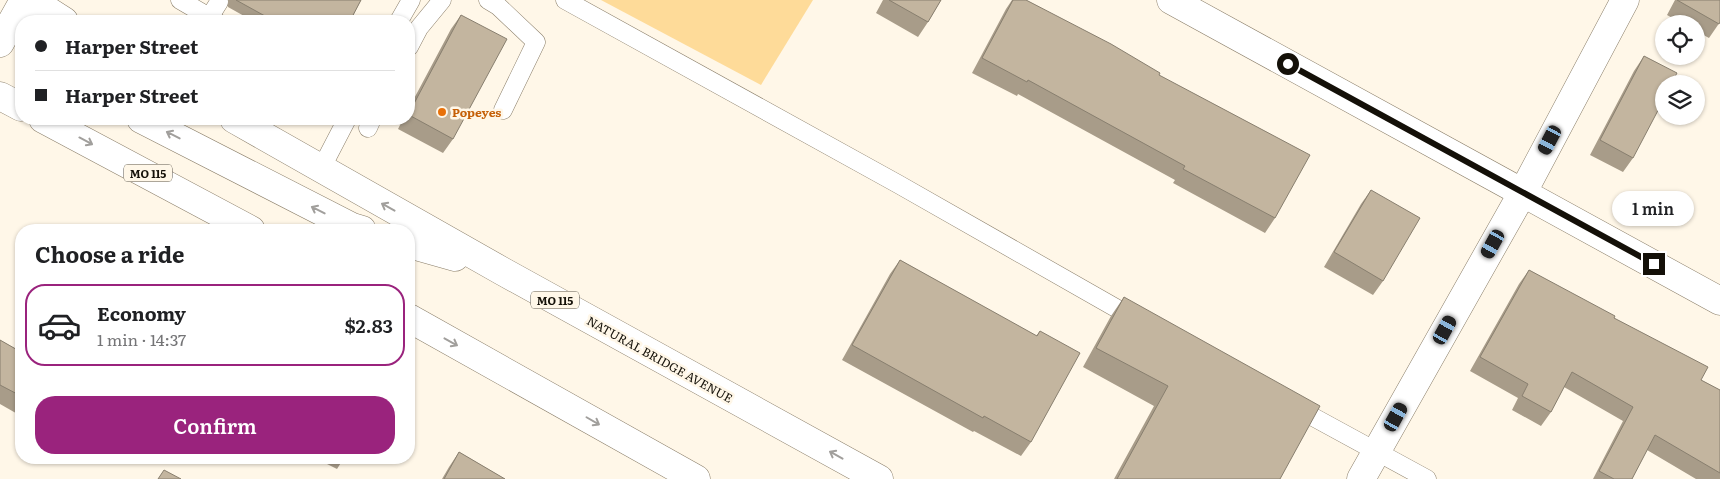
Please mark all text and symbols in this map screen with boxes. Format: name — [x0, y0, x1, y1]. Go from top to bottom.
map controls — [1655, 15, 1705, 125]
button: locate — [1655, 15, 1705, 65]
text: Harper Street — [65, 32, 198, 60]
route start — [1277, 53, 1299, 75]
button: layers — [1655, 75, 1705, 125]
text: Harper Street — [65, 81, 198, 109]
place label: Popeyes — [452, 103, 501, 121]
marker: Popeyes — [436, 106, 448, 118]
car — [1536, 123, 1563, 157]
one-way arrow — [166, 130, 181, 139]
one-way arrow — [78, 137, 93, 146]
road number: MO 115 — [124, 164, 172, 182]
callout: 1 min — [1613, 192, 1695, 226]
text: 1 min — [1632, 196, 1674, 220]
one-way arrow — [381, 202, 396, 211]
one-way arrow — [311, 205, 326, 214]
car — [1479, 227, 1506, 261]
text: Choose a ride — [35, 237, 184, 270]
route end — [1643, 253, 1665, 275]
road number: MO 115 — [531, 292, 579, 308]
text: Economy — [97, 299, 186, 327]
icon: car — [37, 303, 82, 348]
text: $2.83 — [344, 311, 393, 339]
street label: NATURAL BRIDGE AVENUE — [584, 311, 737, 407]
car — [1431, 313, 1458, 347]
text: 1 min · 14:37 — [97, 327, 186, 351]
one-way arrow — [444, 337, 458, 347]
button: Confirm — [35, 396, 395, 454]
car — [1382, 400, 1409, 434]
one-way arrow — [586, 416, 600, 426]
one-way arrow — [830, 450, 844, 460]

